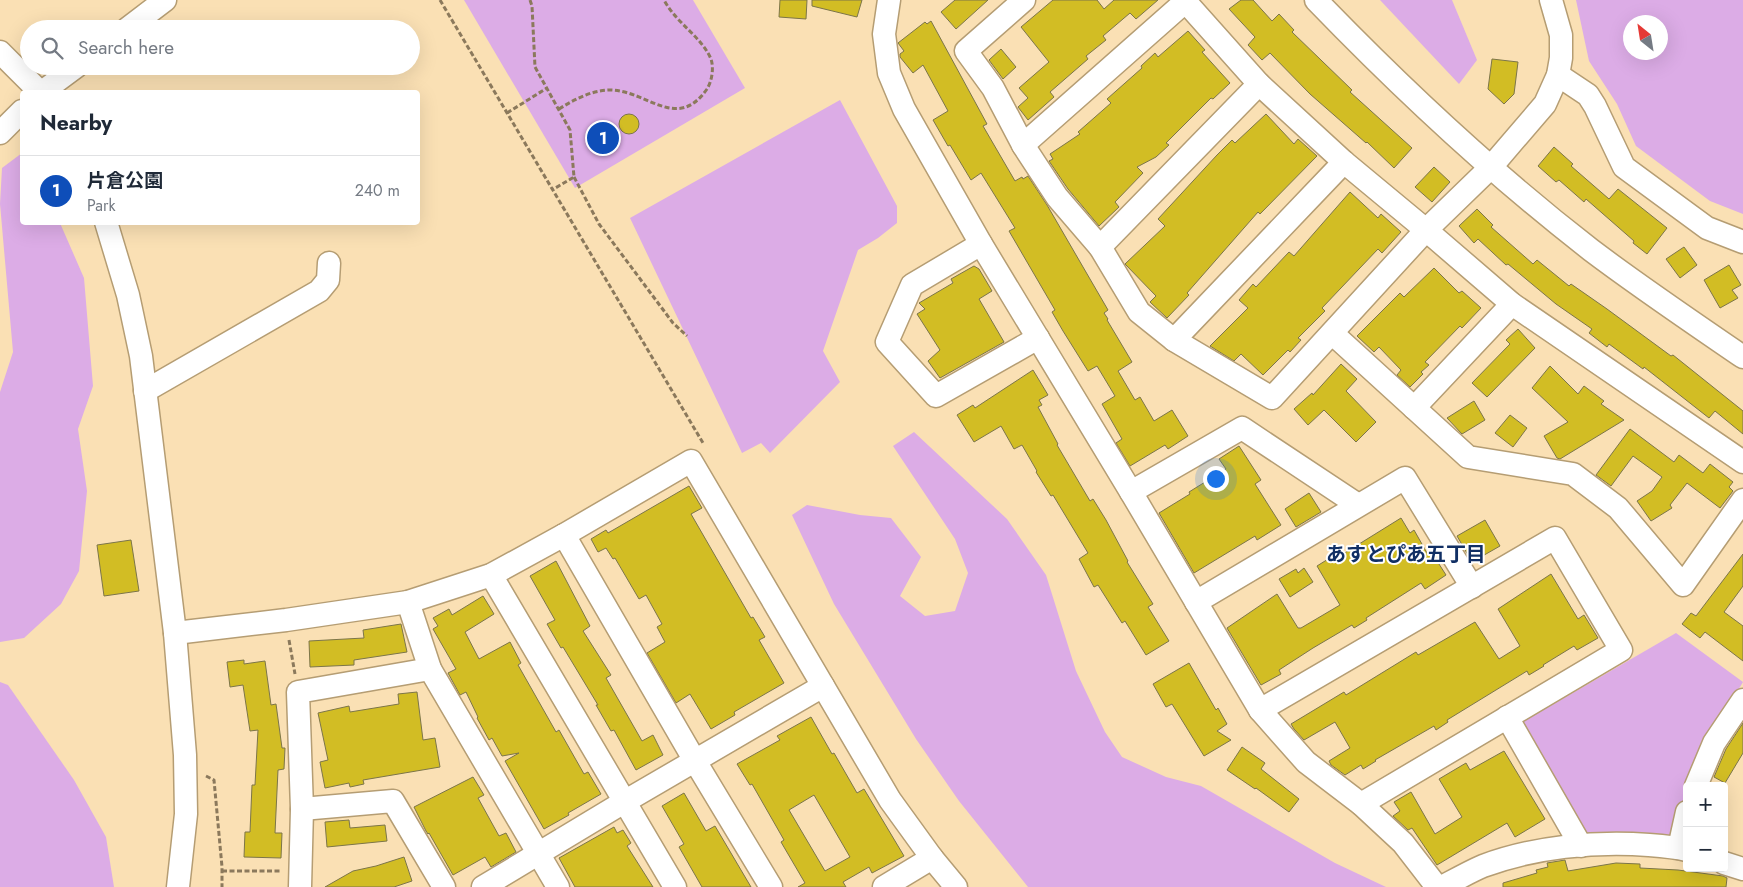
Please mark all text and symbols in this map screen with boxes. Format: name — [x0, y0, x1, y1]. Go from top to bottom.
north arrow — [1623, 15, 1668, 60]
search box — [20, 20, 420, 75]
icon: search — [38, 34, 66, 62]
text: Search here — [78, 34, 174, 61]
text: Nearby — [40, 108, 112, 138]
pin: 1 — [587, 119, 619, 157]
text: 片倉公園 — [87, 167, 163, 194]
text: 1 — [52, 179, 60, 202]
text: 240 m — [355, 179, 400, 202]
text: Park — [87, 194, 116, 217]
your location — [1203, 466, 1229, 492]
district label: あすとぴあ五丁目 — [1326, 540, 1486, 569]
map controls — [1683, 782, 1728, 872]
button: + — [1683, 782, 1728, 827]
button: − — [1683, 827, 1728, 872]

